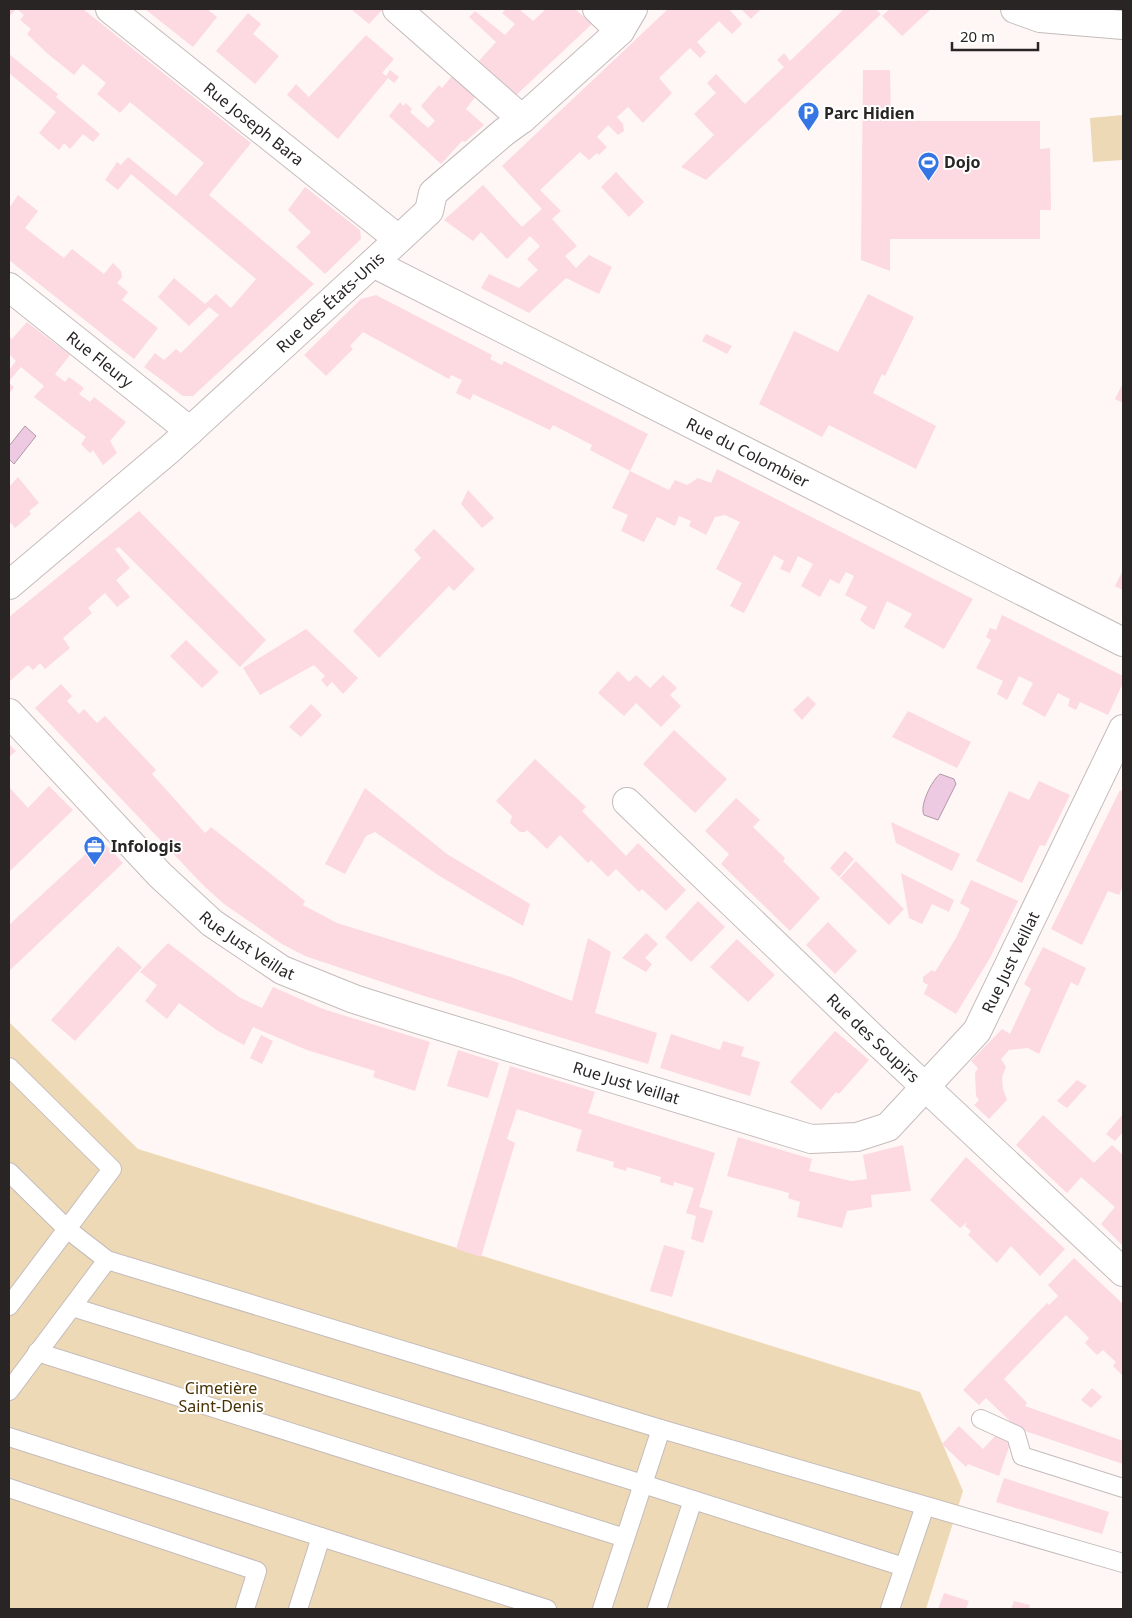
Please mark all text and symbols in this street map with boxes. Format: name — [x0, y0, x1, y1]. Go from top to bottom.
scale bar — [952, 20, 1038, 52]
text: 20 m — [960, 26, 995, 46]
street label: Rue Joseph Bara — [199, 77, 309, 171]
parking icon: Parc Hidien — [796, 101, 820, 132]
place label: Parc Hidien — [824, 102, 915, 124]
sports icon: Dojo — [916, 150, 940, 181]
place label: Dojo — [944, 151, 980, 173]
street label: Rue des États-Unis — [271, 247, 389, 357]
street label: Rue Fleury — [62, 326, 138, 393]
street label: Rue du Colombier — [683, 412, 813, 493]
office icon: Infologis — [83, 834, 107, 865]
place label: Infologis — [111, 835, 182, 857]
street label: Rue Just Veillat — [195, 906, 298, 985]
street label: Rue Just Veillat — [976, 908, 1044, 1017]
street label: Rue des Soupirs — [822, 988, 924, 1087]
street label: Rue Just Veillat — [570, 1056, 682, 1109]
park label: Cimetière Saint-Denis — [178, 1377, 264, 1417]

